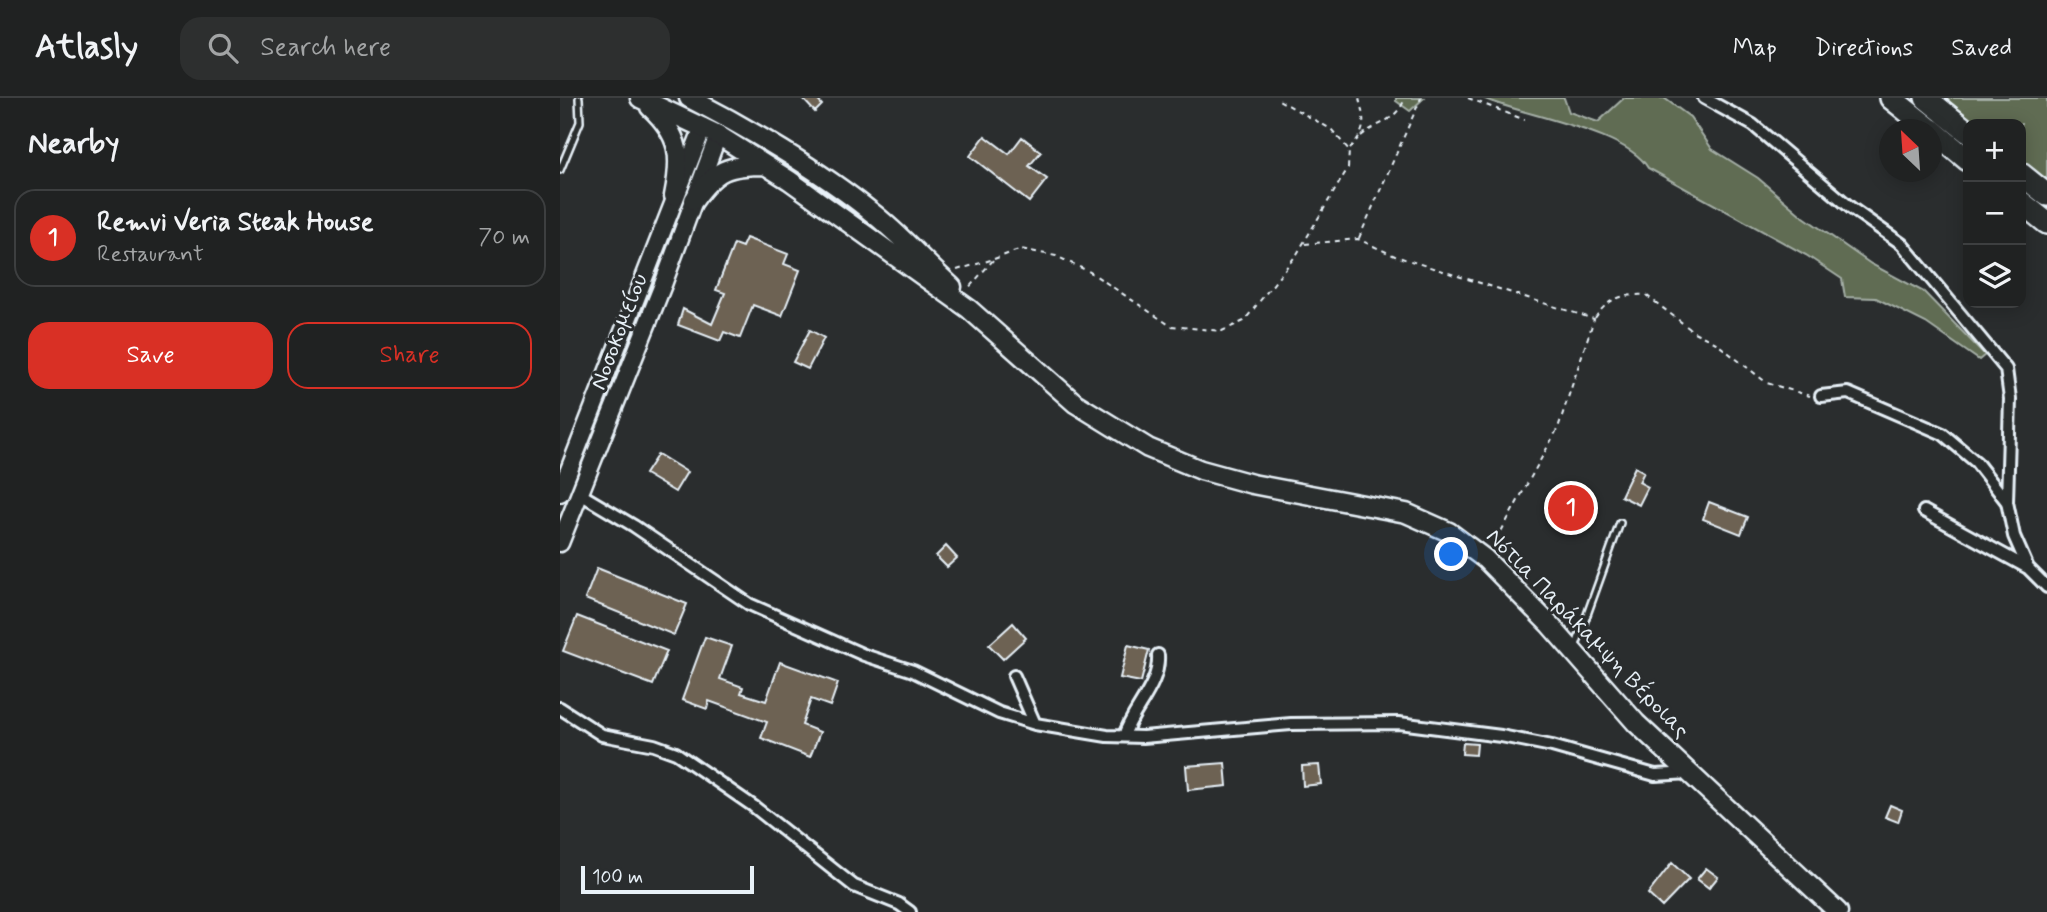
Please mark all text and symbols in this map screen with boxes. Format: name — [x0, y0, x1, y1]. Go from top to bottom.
search box — [180, 17, 670, 80]
text: Atlasly — [35, 26, 138, 70]
icon: search — [204, 29, 242, 67]
text: Search here — [260, 31, 391, 65]
text: Map — [1733, 33, 1777, 64]
text: Directions — [1815, 33, 1913, 64]
text: Saved — [1951, 33, 2012, 64]
north arrow — [1879, 119, 1942, 182]
map controls — [1963, 119, 2026, 308]
button: + — [1963, 119, 2026, 182]
text: Nearby — [28, 124, 119, 163]
button: − — [1963, 182, 2026, 245]
text: Remvi Veria Steak House — [97, 206, 374, 240]
text: 1 — [48, 223, 58, 253]
text: 70 m — [478, 223, 530, 253]
text: Restaurant — [97, 240, 204, 270]
button: layers — [1963, 245, 2026, 308]
street label: Νοσοκομείου — [584, 270, 656, 394]
button: Save — [28, 322, 273, 389]
button: Share — [287, 322, 532, 389]
pin: 1 — [1548, 482, 1594, 534]
street label: Νότια Παράκαμψη Βέροιας — [1479, 521, 1697, 745]
your location — [1434, 537, 1468, 571]
scale bar — [581, 863, 754, 895]
text: 100 m — [592, 865, 643, 890]

